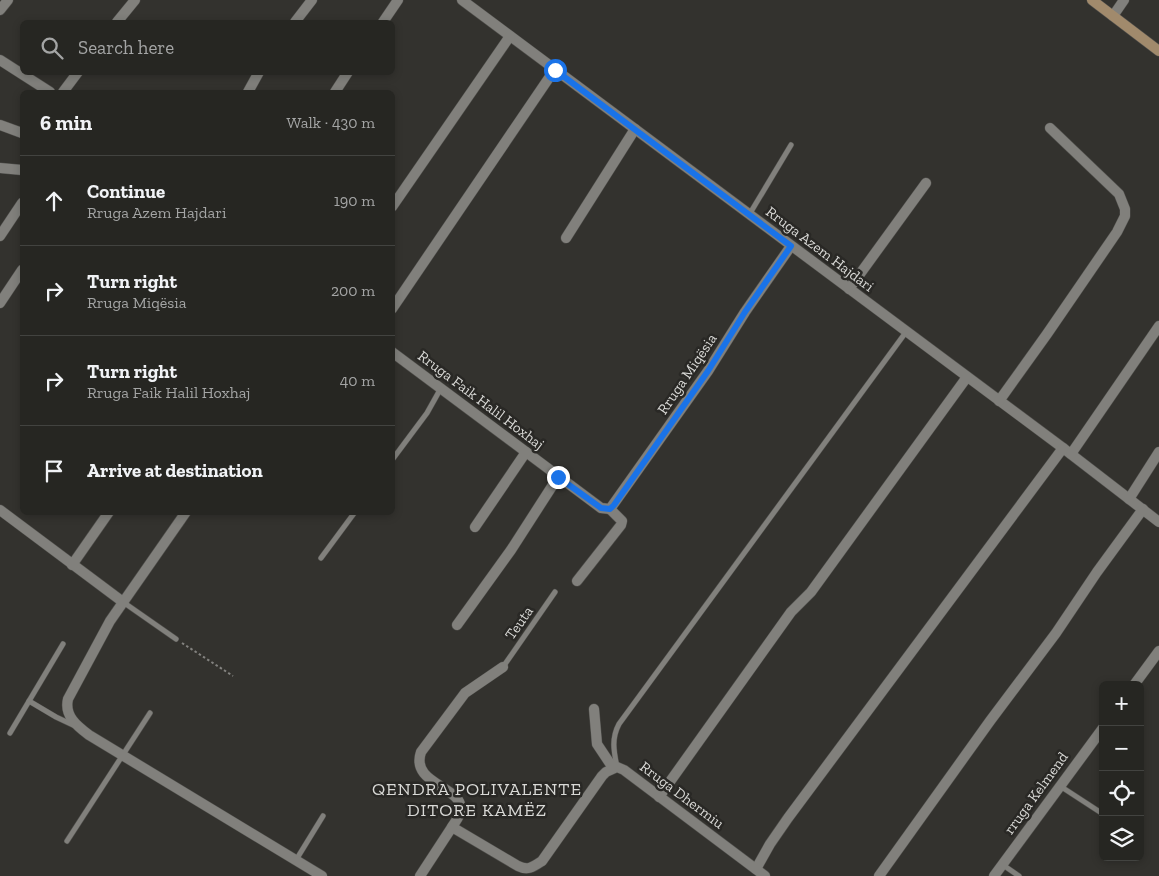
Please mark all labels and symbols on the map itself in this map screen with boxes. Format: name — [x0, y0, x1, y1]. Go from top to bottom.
route start — [544, 59, 567, 82]
street label: Rruga Azem Hajdari — [762, 202, 878, 296]
street label: Rruga Miqësia — [653, 330, 721, 418]
street label: Rruga Faik Halil Hoxhaj — [414, 347, 548, 453]
route end — [547, 466, 570, 489]
street label: Teuta — [501, 603, 537, 643]
street label: rruga Kelmend — [1000, 748, 1072, 838]
street label: Rruga Dhermiu — [636, 758, 728, 833]
district label: QENDRA POLIVALENTE DITORE KAMËZ — [372, 778, 582, 821]

